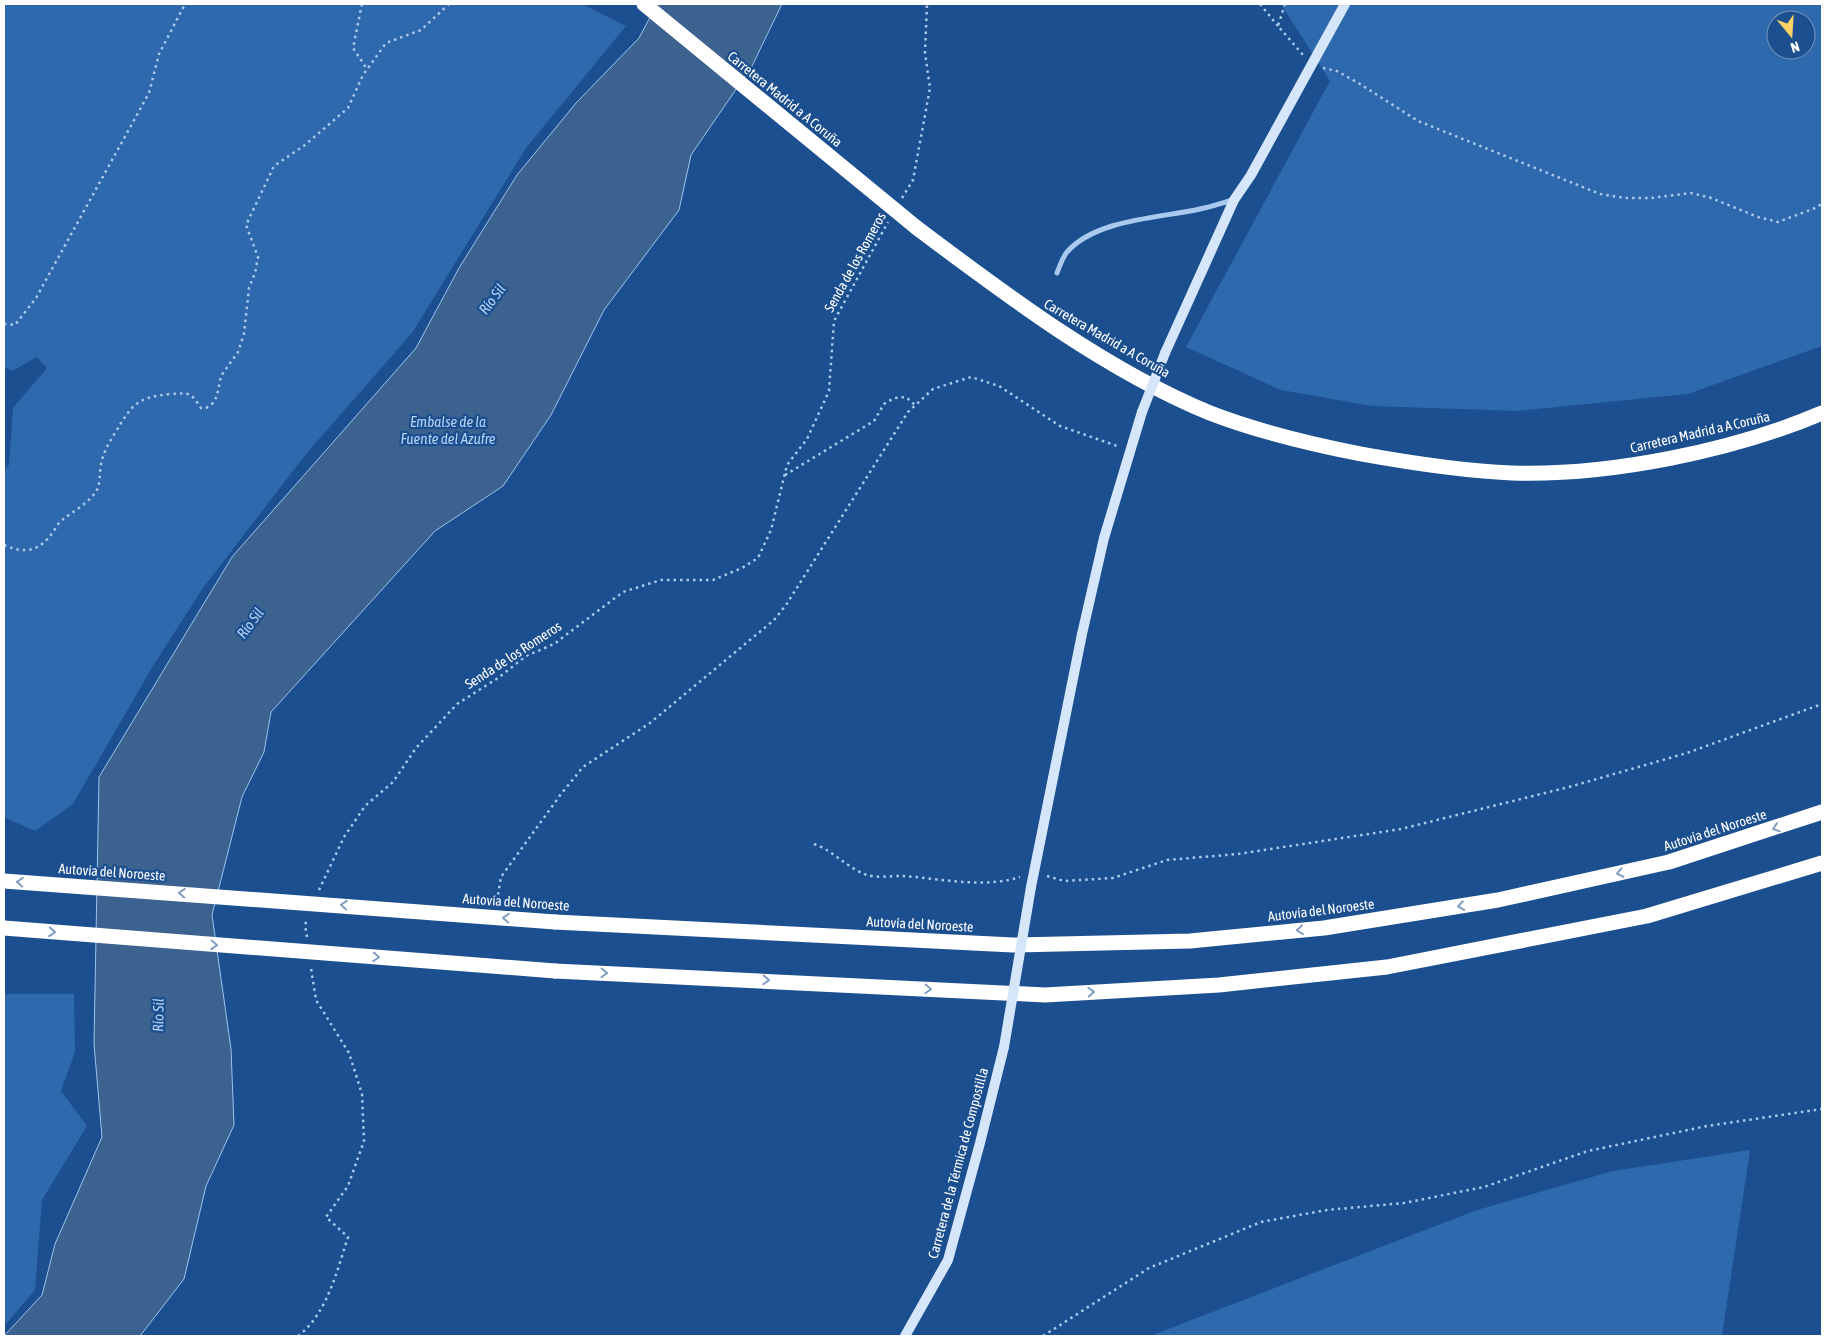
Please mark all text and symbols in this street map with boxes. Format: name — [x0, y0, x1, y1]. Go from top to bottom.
north arrow — [1766, 10, 1816, 60]
text: N — [1789, 38, 1801, 56]
street label: Carretera Madrid a A Coruña — [725, 48, 845, 150]
street label: Senda de los Romeros — [821, 209, 889, 315]
water label: Río Sil — [475, 280, 509, 318]
street label: Carretera Madrid a A Coruña — [1041, 295, 1173, 381]
street label: Carretera Madrid a A Coruña — [1629, 408, 1771, 456]
water label: Embalse de la Fuente del Azufre — [400, 413, 496, 447]
water label: Río Sil — [233, 604, 267, 642]
street label: Senda de los Romeros — [462, 618, 564, 692]
street label: Autovía del Noroeste — [1662, 806, 1768, 854]
one-way arrow — [1772, 822, 1781, 832]
street label: Autovía del Noroeste — [58, 860, 166, 884]
one-way arrow — [1616, 867, 1625, 878]
one-way arrow — [16, 877, 24, 888]
one-way arrow — [178, 888, 186, 899]
street label: Autovía del Noroeste — [462, 890, 570, 914]
street label: Autovía del Noroeste — [1267, 896, 1375, 924]
one-way arrow — [340, 900, 348, 911]
one-way arrow — [1457, 900, 1465, 910]
one-way arrow — [502, 912, 510, 923]
street label: Autovía del Noroeste — [866, 913, 974, 935]
one-way arrow — [1296, 925, 1304, 936]
one-way arrow — [49, 926, 57, 937]
one-way arrow — [211, 939, 219, 950]
one-way arrow — [373, 952, 381, 963]
one-way arrow — [600, 968, 608, 978]
one-way arrow — [762, 975, 770, 986]
one-way arrow — [925, 983, 933, 994]
one-way arrow — [1087, 987, 1095, 998]
water label: Río Sil — [149, 998, 167, 1032]
street label: Carretera de la Térmica de Compostilla — [925, 1066, 991, 1260]

